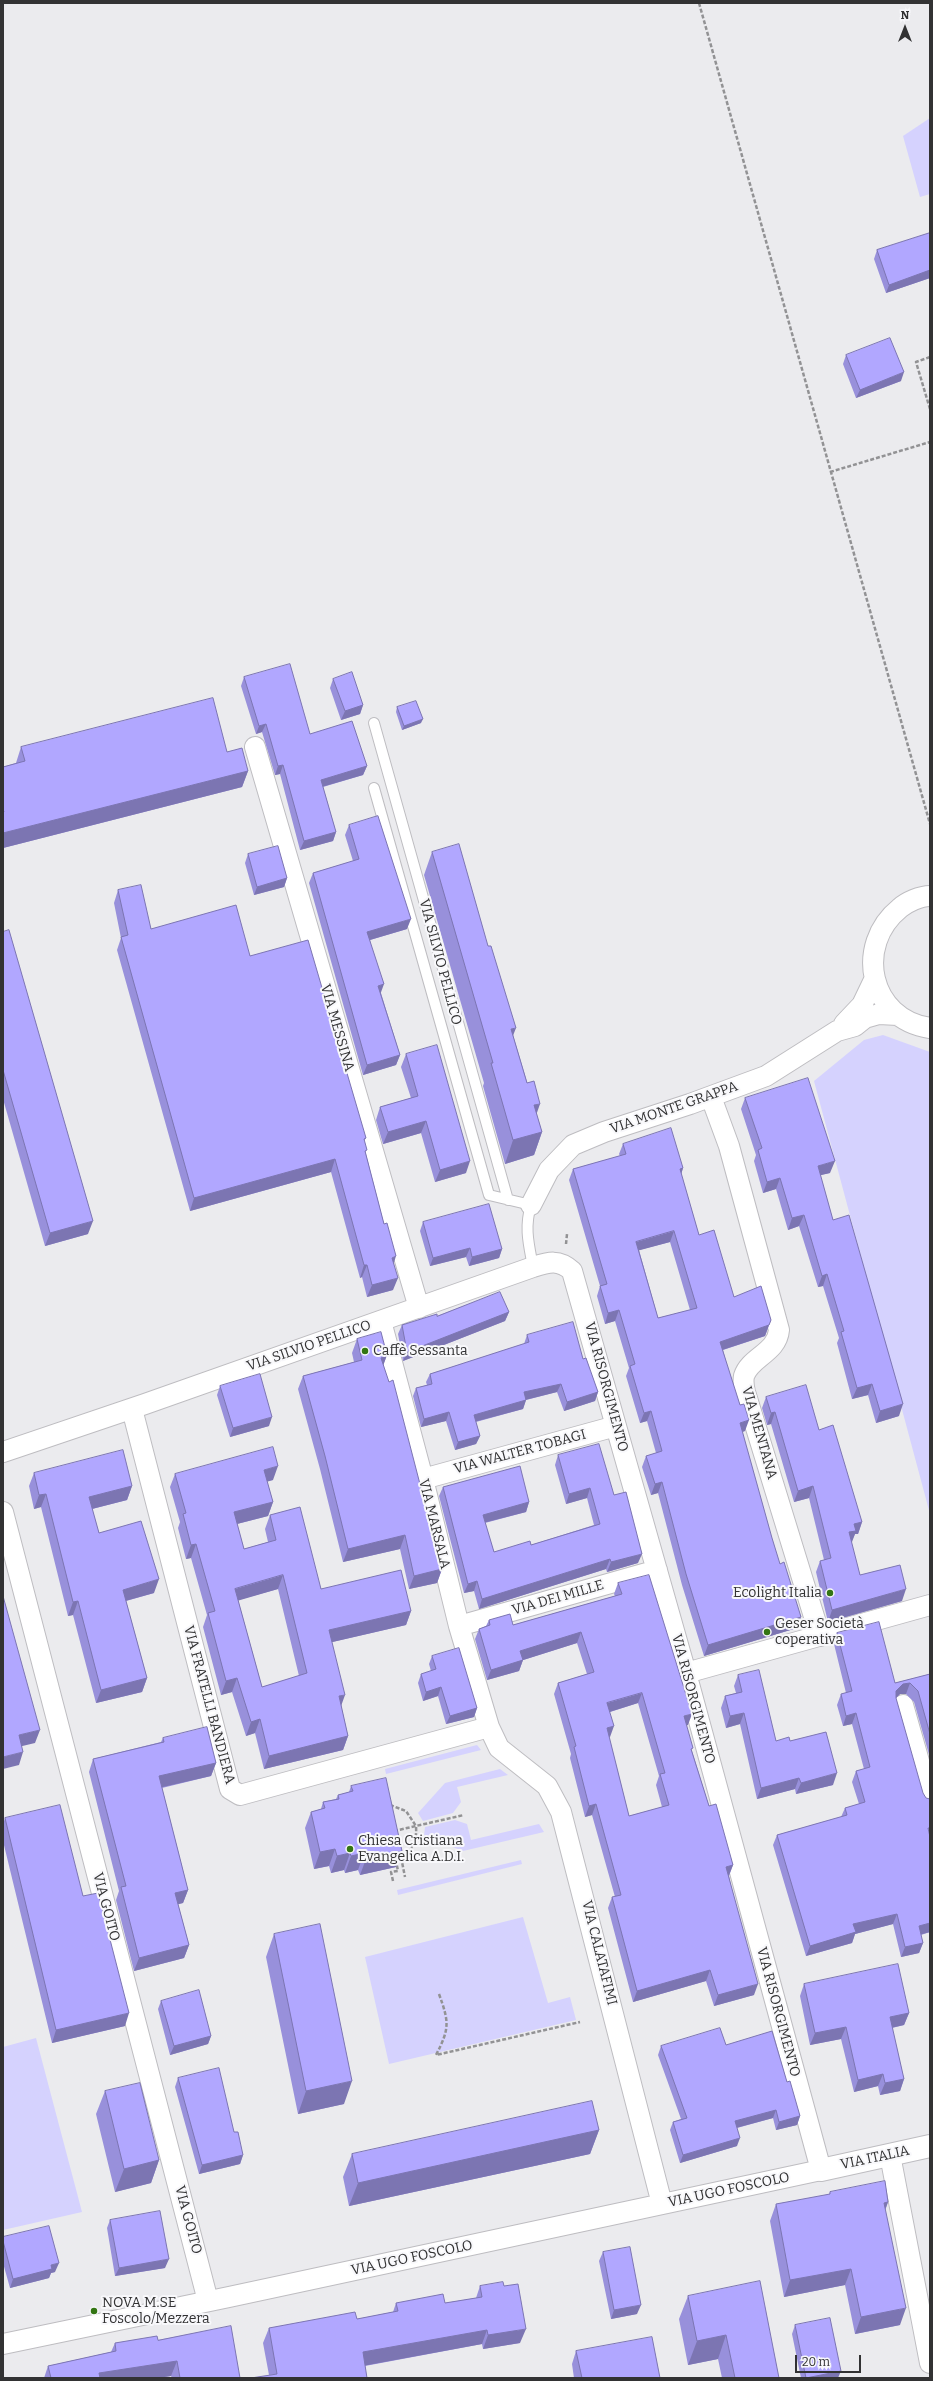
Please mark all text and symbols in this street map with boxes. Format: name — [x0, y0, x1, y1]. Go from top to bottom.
north arrow — [885, 8, 925, 48]
text: N — [901, 9, 909, 22]
street label: VIA SILVIO PELLICO — [415, 897, 465, 1027]
street label: VIA MESSINA — [317, 982, 357, 1074]
street label: VIA MONTE GRAPPA — [608, 1078, 740, 1138]
street label: VIA SILVIO PELLICO — [245, 1317, 373, 1375]
street label: VIA RISORGIMENTO — [581, 1320, 631, 1454]
place label: Caffè Sessanta — [373, 1343, 468, 1359]
marker: Caffè Sessanta — [360, 1346, 370, 1356]
street label: VIA MENTANA — [738, 1385, 780, 1481]
street label: VIA WALTER TOBAGI — [452, 1426, 588, 1478]
street label: VIA MARSALA — [415, 1477, 453, 1571]
street label: VIA DEI MILLE — [510, 1577, 606, 1619]
place label: Ecolight Italia — [733, 1585, 822, 1601]
marker: Ecolight Italia — [825, 1588, 835, 1598]
place label: Geser Società coperativa — [775, 1616, 864, 1648]
street label: VIA FRATELLI BANDIERA — [180, 1624, 238, 1786]
marker: Geser Società coperativa — [762, 1627, 772, 1637]
street label: VIA RISORGIMENTO — [668, 1632, 718, 1766]
place label: Chiesa Cristiana Evangelica A.D.I. — [358, 1833, 464, 1866]
marker: Chiesa Cristiana Evangelica A.D.I. — [345, 1844, 355, 1854]
street label: VIA GOITO — [89, 1871, 123, 1943]
street label: VIA CALATAFIMI — [578, 1899, 620, 2007]
street label: VIA RISORGIMENTO — [753, 1945, 803, 2079]
street label: VIA ITALIA — [839, 2143, 911, 2173]
street label: VIA UGO FOSCOLO — [667, 2169, 791, 2211]
street label: VIA GOITO — [171, 2184, 205, 2256]
street label: VIA UGO FOSCOLO — [350, 2237, 474, 2279]
place label: NOVA M.SE Foscolo/Mezzera — [102, 2295, 210, 2328]
marker: NOVA M.SE Foscolo/Mezzera — [89, 2306, 99, 2316]
scale bar — [797, 2347, 863, 2373]
text: 20 m — [802, 2355, 830, 2369]

